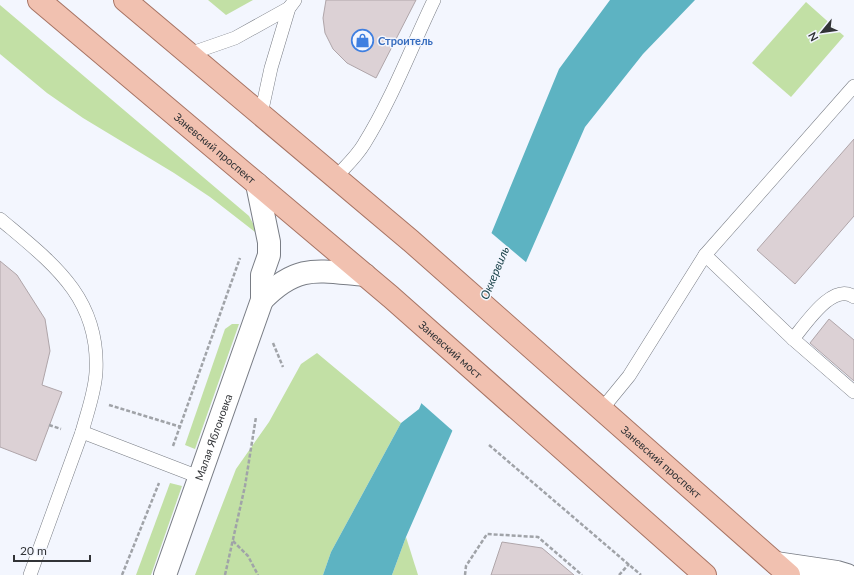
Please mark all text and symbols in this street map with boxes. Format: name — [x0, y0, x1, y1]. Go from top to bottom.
north arrow — [802, 12, 842, 52]
shop icon: Строитель — [349, 28, 375, 54]
text: N — [805, 30, 821, 44]
place label: Строитель — [378, 34, 434, 47]
street label: Заневский проспект — [172, 110, 259, 186]
water label: Оккервиль — [477, 244, 512, 302]
street label: Заневский мост — [416, 318, 486, 381]
street label: Малая Яблоновка — [192, 392, 234, 482]
street label: Заневский проспект — [619, 423, 705, 501]
scale bar — [14, 537, 90, 563]
text: 20 m — [20, 543, 47, 558]

